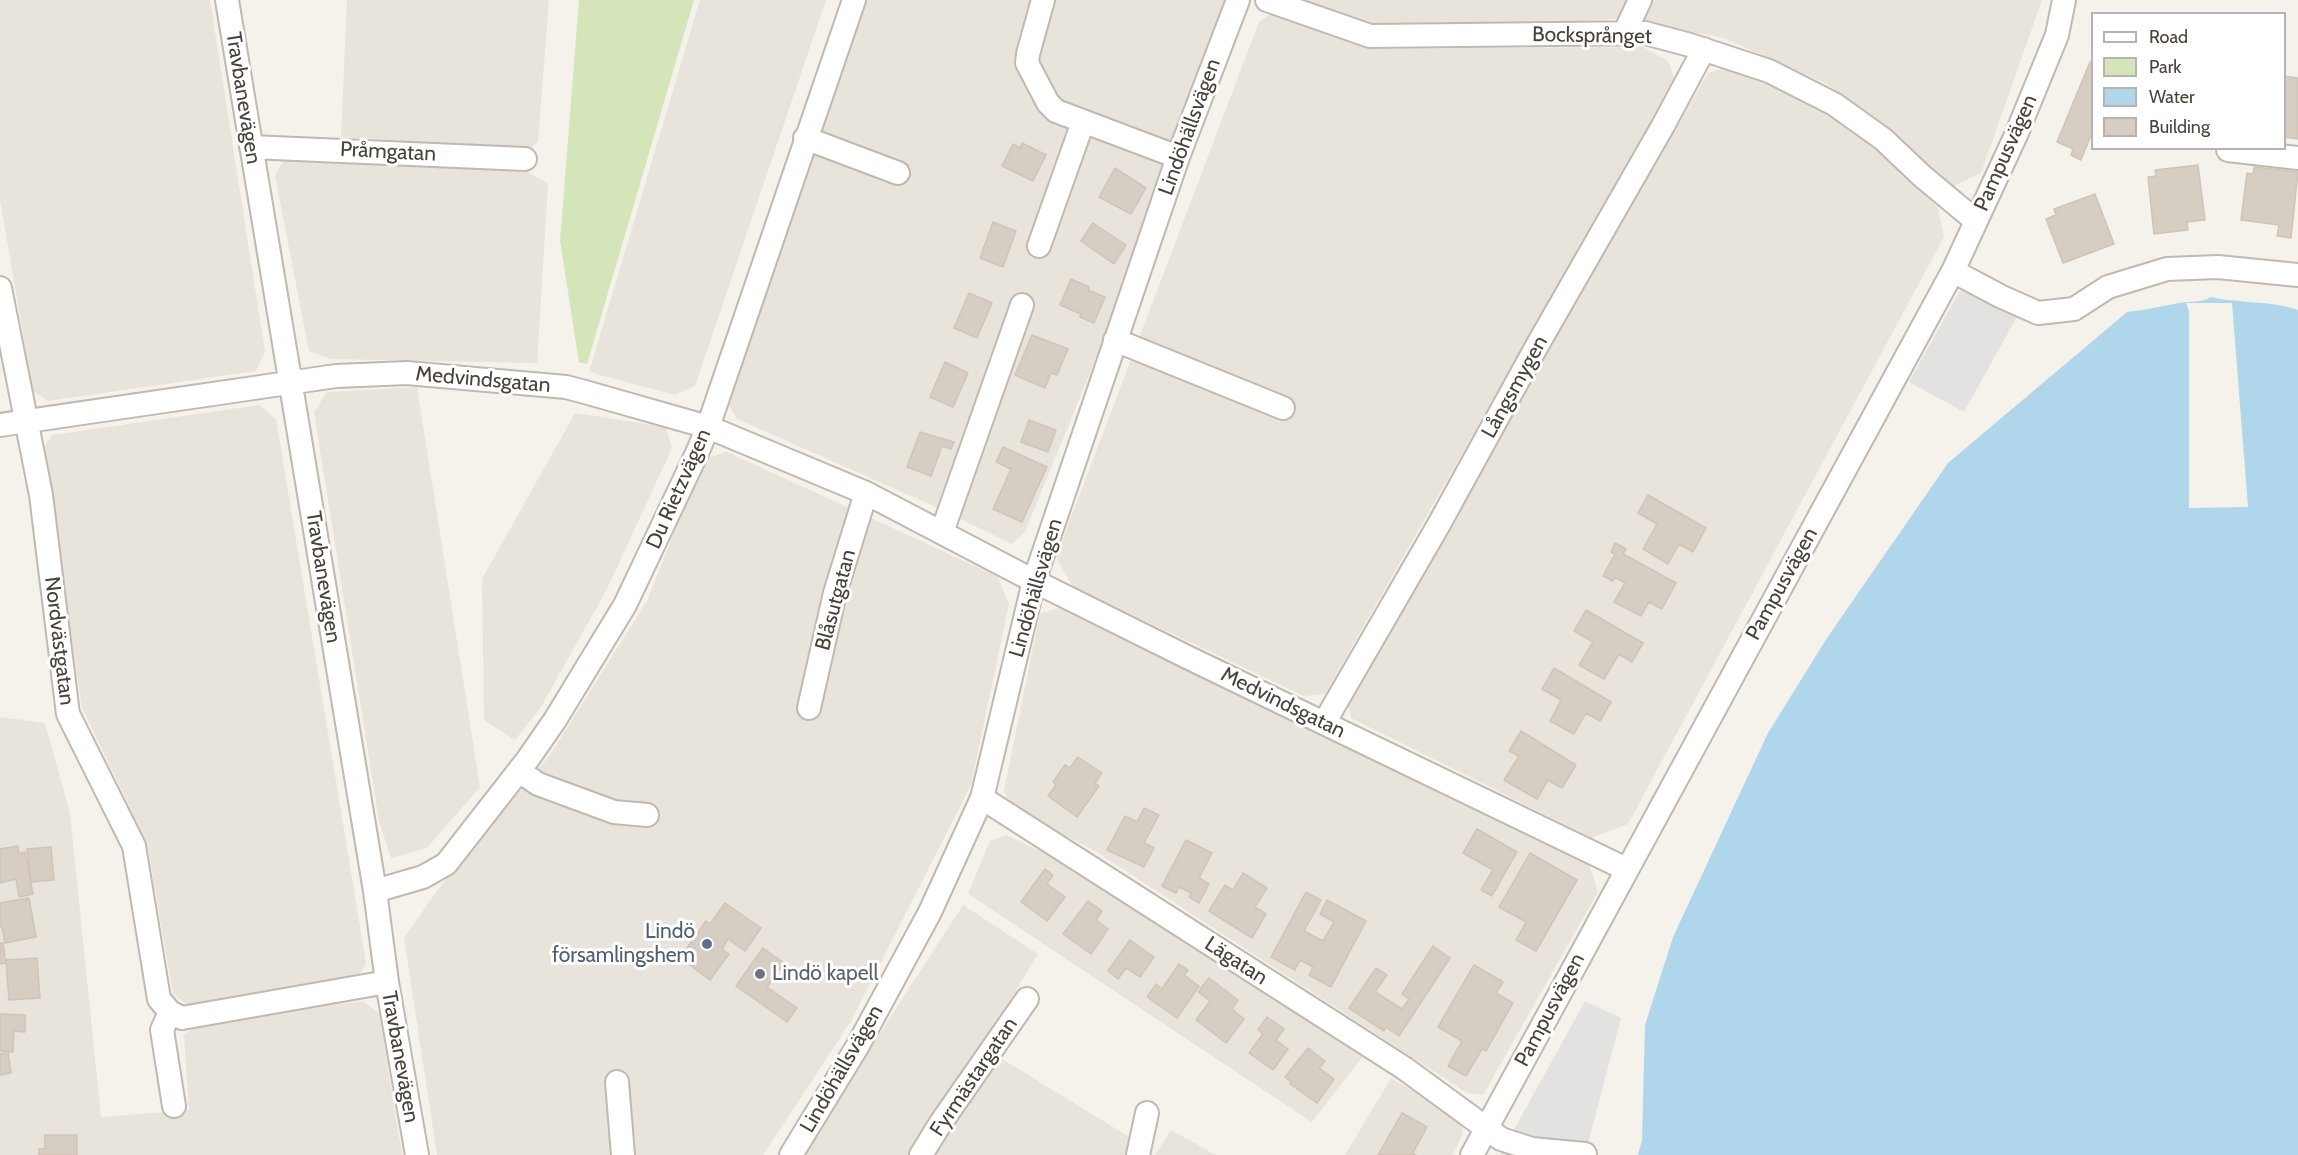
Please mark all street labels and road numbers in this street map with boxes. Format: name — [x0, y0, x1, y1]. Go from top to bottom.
street label: Bocksprånget — [1532, 22, 1652, 50]
street label: Travbanevägen — [220, 30, 266, 166]
street label: Lindöhällsvägen — [1154, 55, 1226, 199]
street label: Pampusvägen — [1969, 91, 2043, 215]
street label: Pråmgatan — [339, 137, 437, 167]
street label: Långsmygen — [1477, 331, 1553, 443]
street label: Medvindsgatan — [415, 362, 551, 398]
street label: Du Rietzvägen — [641, 425, 717, 553]
street label: Travbanevägen — [300, 509, 346, 645]
street label: Lindöhällsvägen — [1004, 516, 1068, 660]
street label: Pampusvägen — [1741, 523, 1823, 645]
street label: Blåsutgatan — [810, 547, 862, 653]
street label: Nordvästgatan — [39, 575, 79, 707]
street label: Medvindsgatan — [1217, 662, 1349, 744]
street label: Lägatan — [1200, 931, 1272, 991]
street label: Pampusvägen — [1510, 949, 1590, 1071]
street label: Travbanevägen — [376, 989, 424, 1125]
street label: Lindöhällsvägen — [795, 1001, 889, 1137]
street label: Fyrmästargatan — [925, 1013, 1023, 1141]

